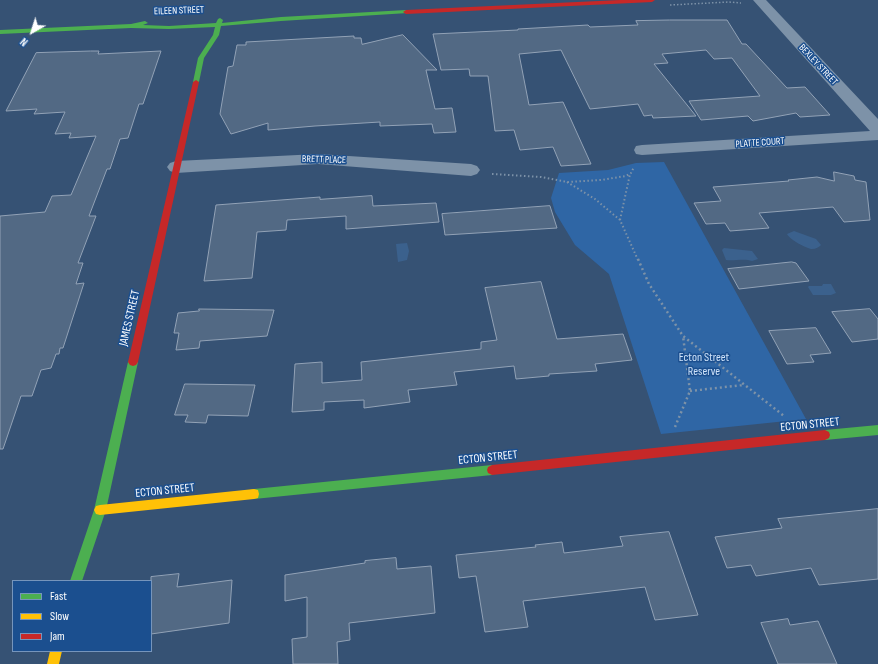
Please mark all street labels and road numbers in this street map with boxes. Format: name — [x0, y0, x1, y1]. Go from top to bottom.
street label: EILEEN STREET — [154, 4, 204, 18]
street label: BEXLEY STREET — [796, 42, 840, 88]
street label: PLATTE COURT — [735, 135, 785, 151]
street label: BRETT PLACE — [302, 153, 346, 167]
street label: JAMES STREET — [117, 289, 143, 347]
street label: ECTON STREET — [780, 415, 840, 435]
street label: ECTON STREET — [458, 448, 518, 468]
street label: ECTON STREET — [135, 481, 195, 501]

